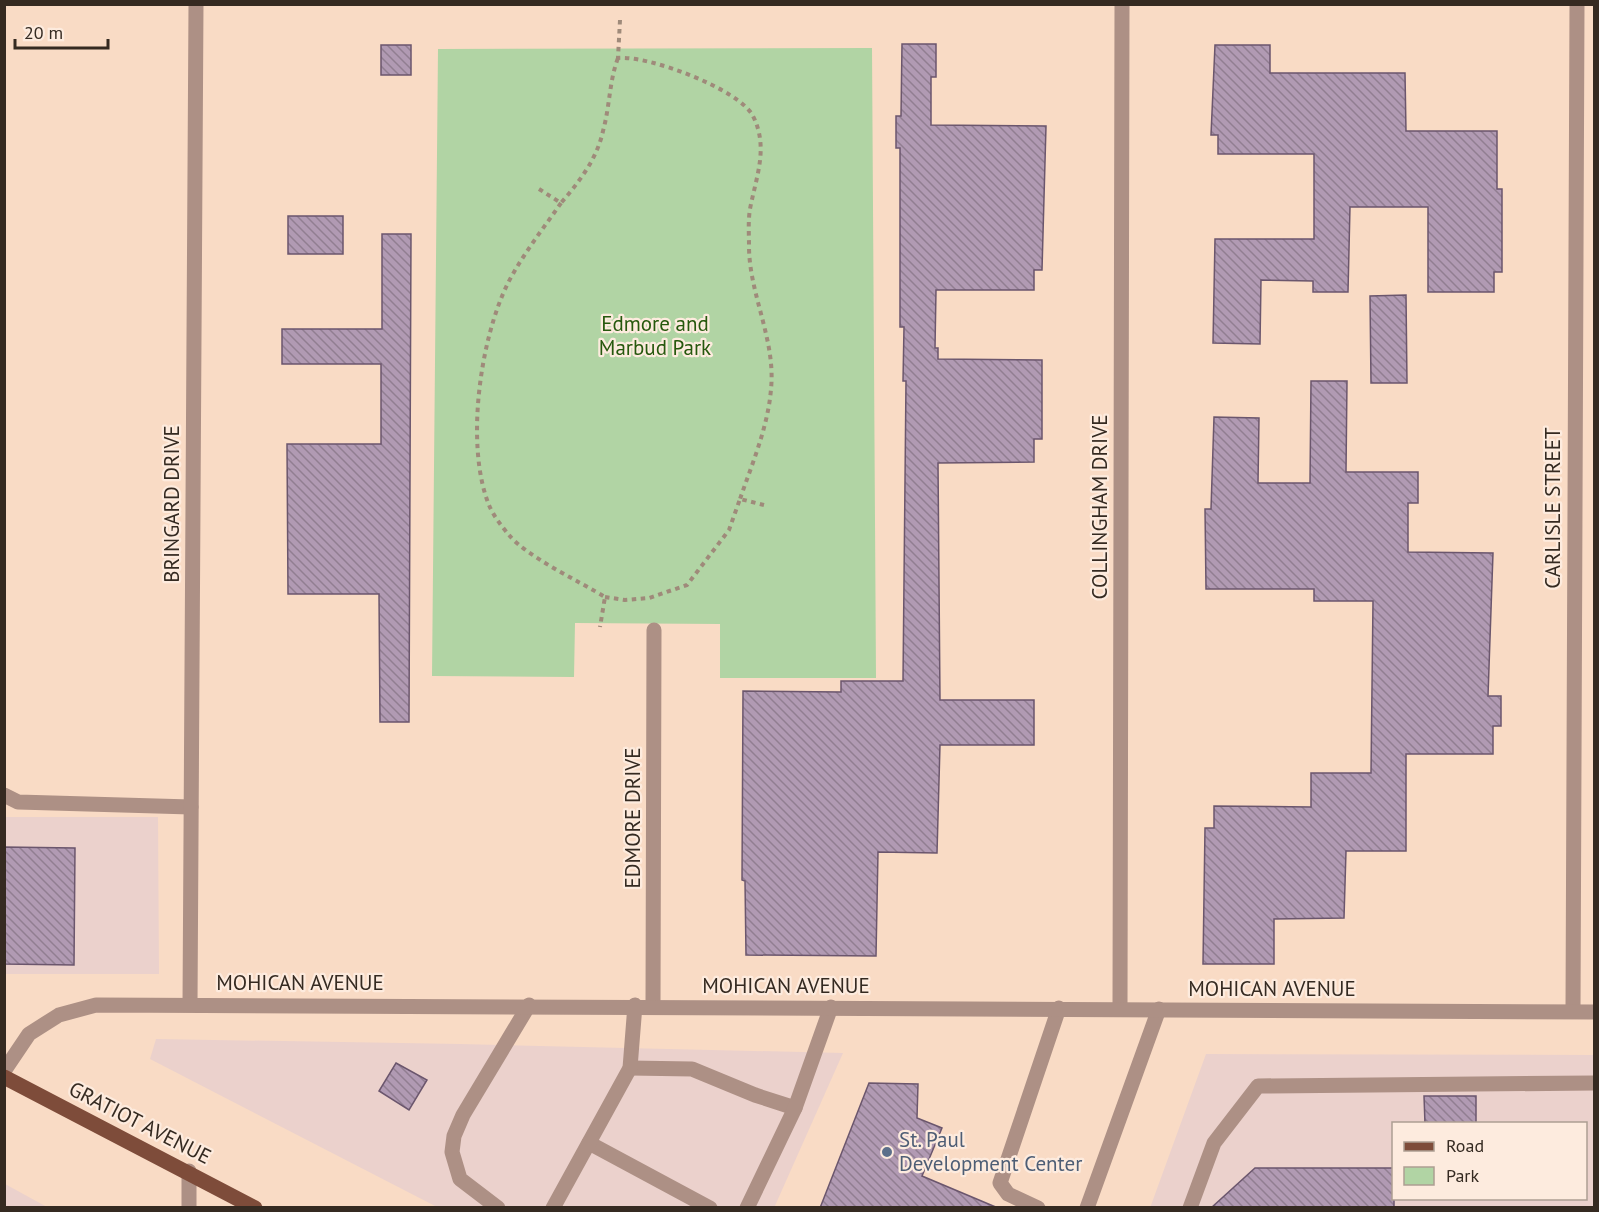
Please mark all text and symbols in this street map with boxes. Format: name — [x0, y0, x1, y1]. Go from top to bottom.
scale bar — [15, 12, 108, 50]
text: 20 m — [24, 21, 63, 44]
park label: Edmore and Marbud Park — [599, 310, 711, 361]
street label: COLLINGHAM DRIVE — [1086, 415, 1113, 599]
street label: BRINGARD DRIVE — [158, 425, 185, 583]
street label: CARLISLE STREET — [1539, 427, 1566, 589]
street label: EDMORE DRIVE — [619, 748, 646, 888]
street label: MOHICAN AVENUE — [216, 969, 384, 996]
street label: MOHICAN AVENUE — [702, 972, 870, 999]
street label: MOHICAN AVENUE — [1188, 975, 1356, 1002]
street label: GRATIOT AVENUE — [65, 1075, 216, 1170]
legend — [1392, 1122, 1587, 1200]
place label: St. Paul Development Center — [899, 1126, 1082, 1177]
text: Road — [1446, 1134, 1484, 1157]
marker: St. Paul Development Center — [880, 1145, 894, 1159]
text: Park — [1446, 1164, 1479, 1187]

